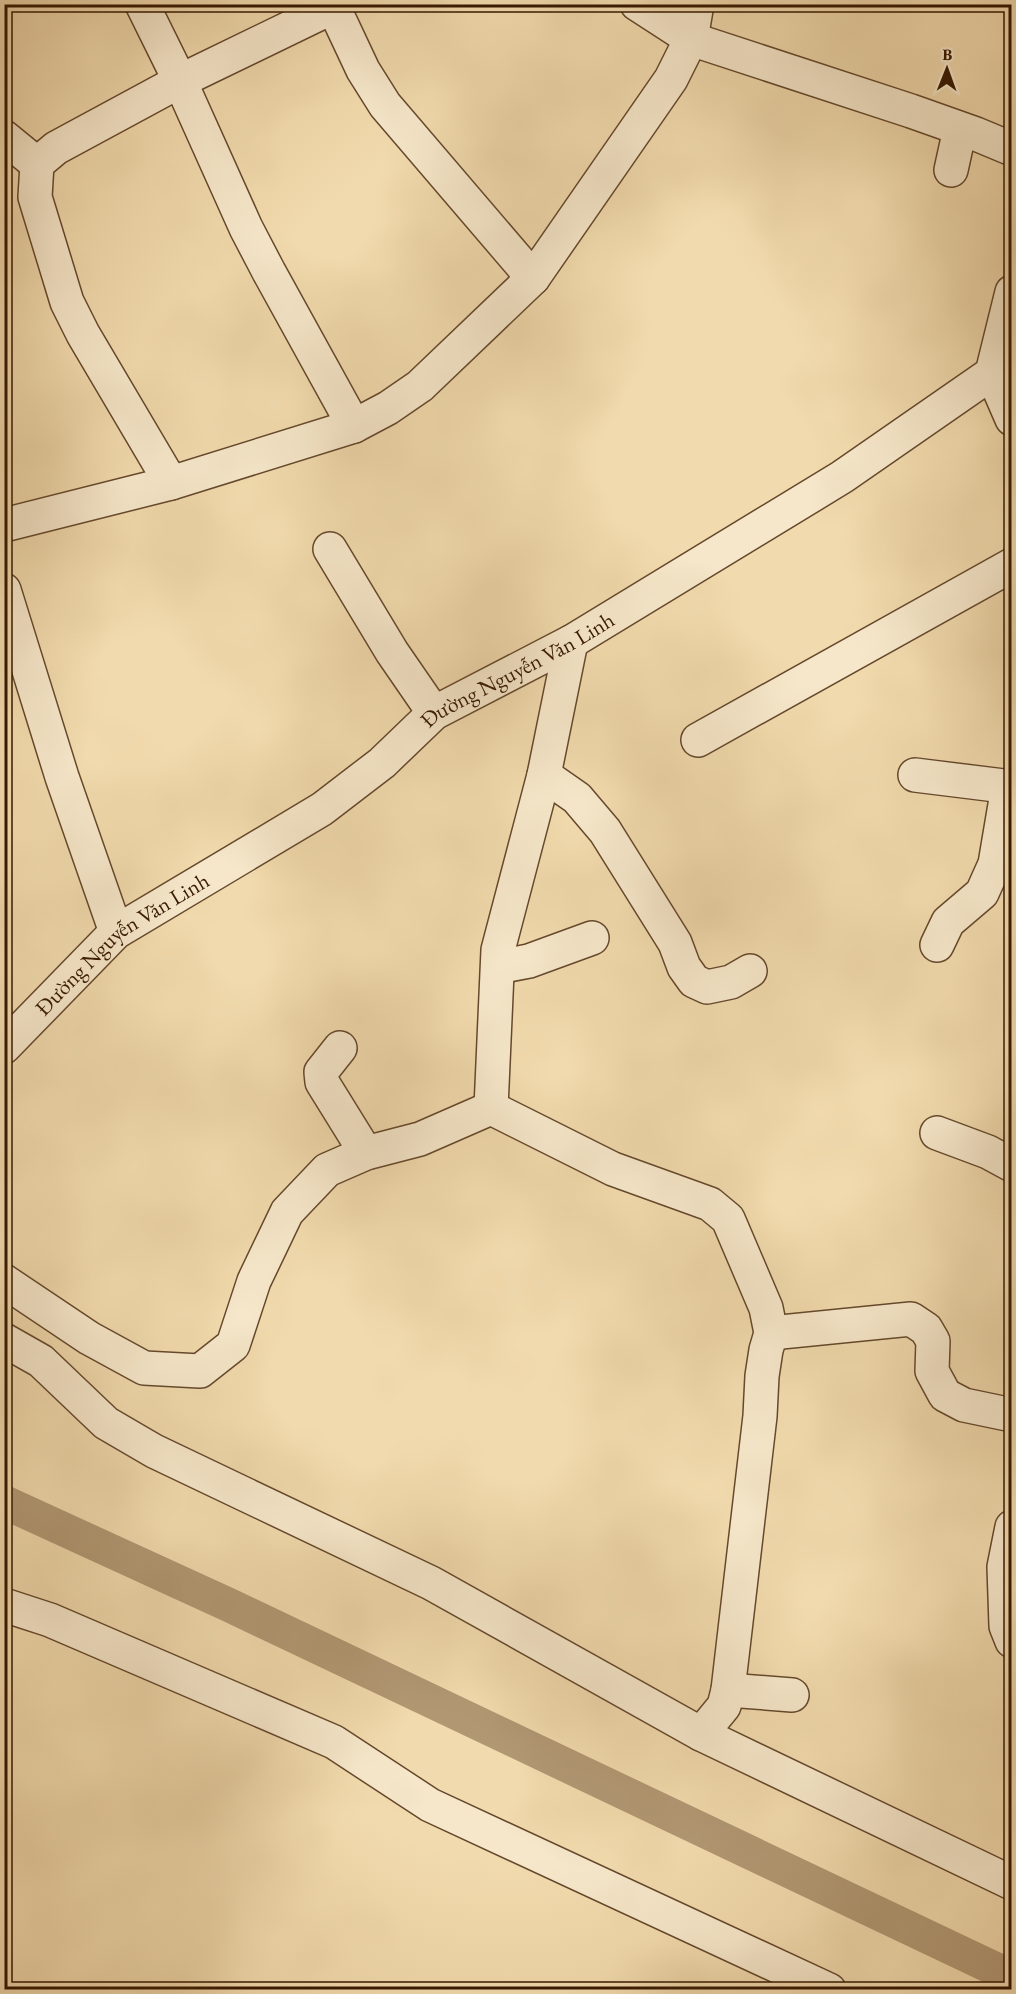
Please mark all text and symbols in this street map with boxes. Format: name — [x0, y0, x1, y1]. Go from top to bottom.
north arrow — [917, 39, 977, 99]
text: B — [942, 44, 952, 65]
street label: Đường Nguyễn Văn Linh — [414, 605, 620, 734]
street label: Đường Nguyễn Văn Linh — [29, 866, 215, 1022]

